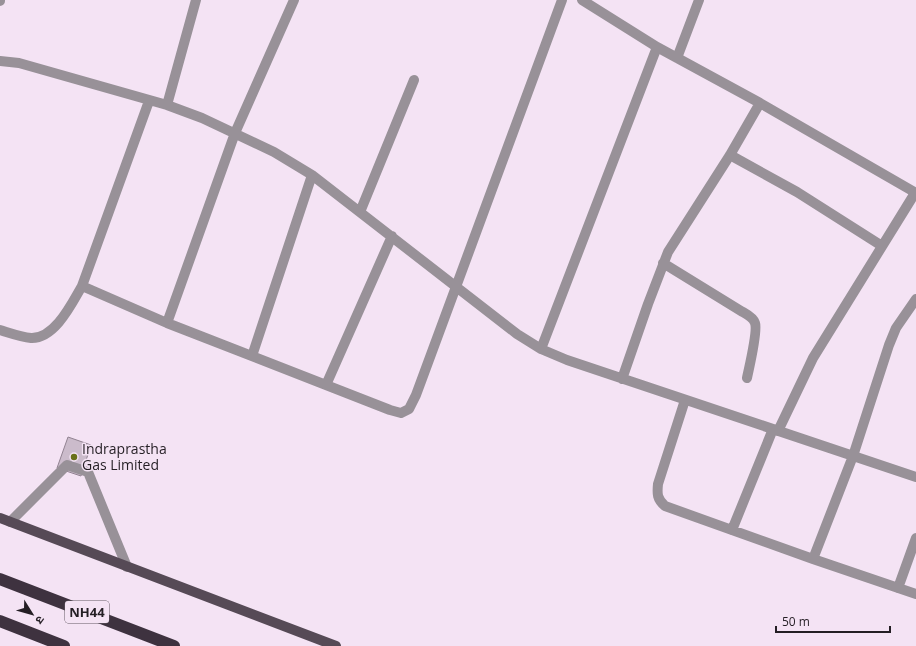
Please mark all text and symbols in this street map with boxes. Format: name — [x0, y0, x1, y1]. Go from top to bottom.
place label: Indraprastha Gas Limited — [82, 439, 167, 474]
marker: Indraprastha Gas Limited — [69, 452, 79, 462]
north arrow — [12, 594, 52, 634]
road number: NH44 — [65, 601, 109, 623]
scale bar — [776, 608, 890, 634]
text: उ — [32, 613, 48, 628]
text: 50 m — [782, 613, 810, 630]

